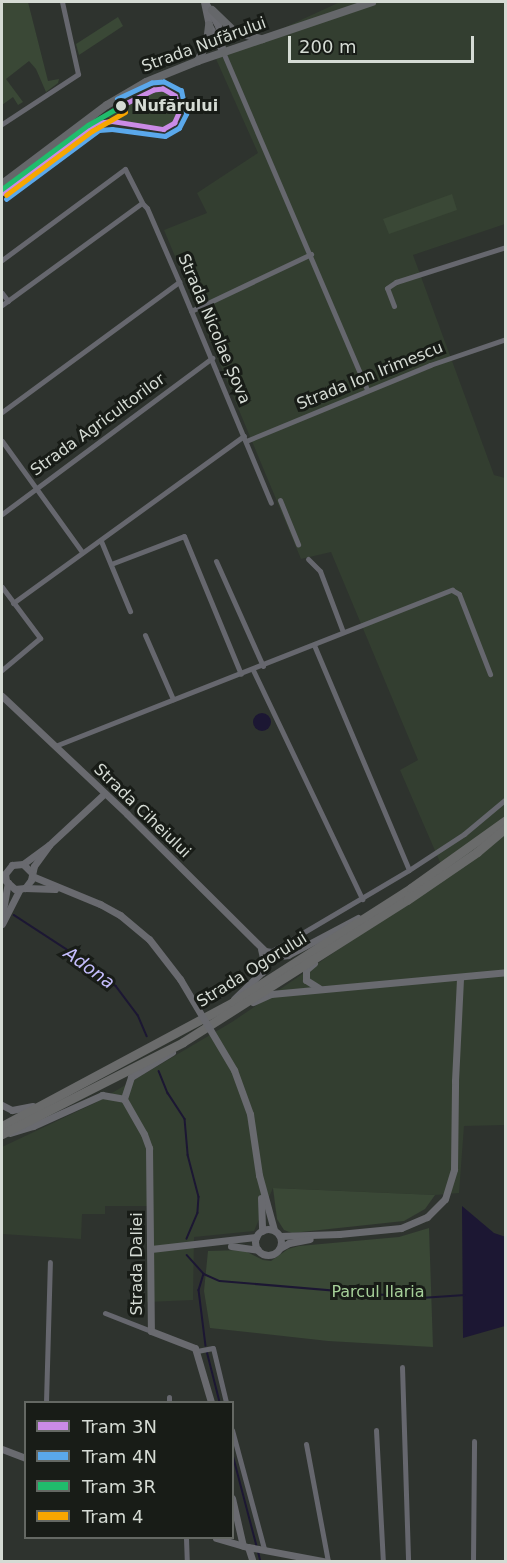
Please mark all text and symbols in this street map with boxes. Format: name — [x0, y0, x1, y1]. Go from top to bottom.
street label: Strada Nufărului — [139, 14, 269, 76]
scale bar — [291, 24, 477, 62]
text: 200 m — [299, 36, 357, 57]
place label: Nufărului — [134, 96, 218, 116]
marker: Nufărului — [112, 97, 130, 115]
street label: Strada Nicolae Șova — [174, 251, 254, 407]
street label: Strada Ion Irimescu — [294, 338, 446, 414]
street label: Strada Agricultorilor — [27, 370, 169, 480]
street label: Strada Ciheiului — [90, 760, 194, 862]
street label: Strada Ogorului — [193, 928, 311, 1012]
water label: Adona — [60, 942, 118, 994]
street label: Strada Daliei — [127, 1212, 147, 1316]
park label: Parcul Ilaria — [331, 1282, 425, 1302]
legend — [24, 1401, 234, 1539]
text: Tram 3N — [82, 1416, 157, 1437]
text: Tram 4N — [82, 1446, 157, 1467]
text: Tram 3R — [82, 1476, 156, 1497]
text: Tram 4 — [82, 1506, 144, 1527]

